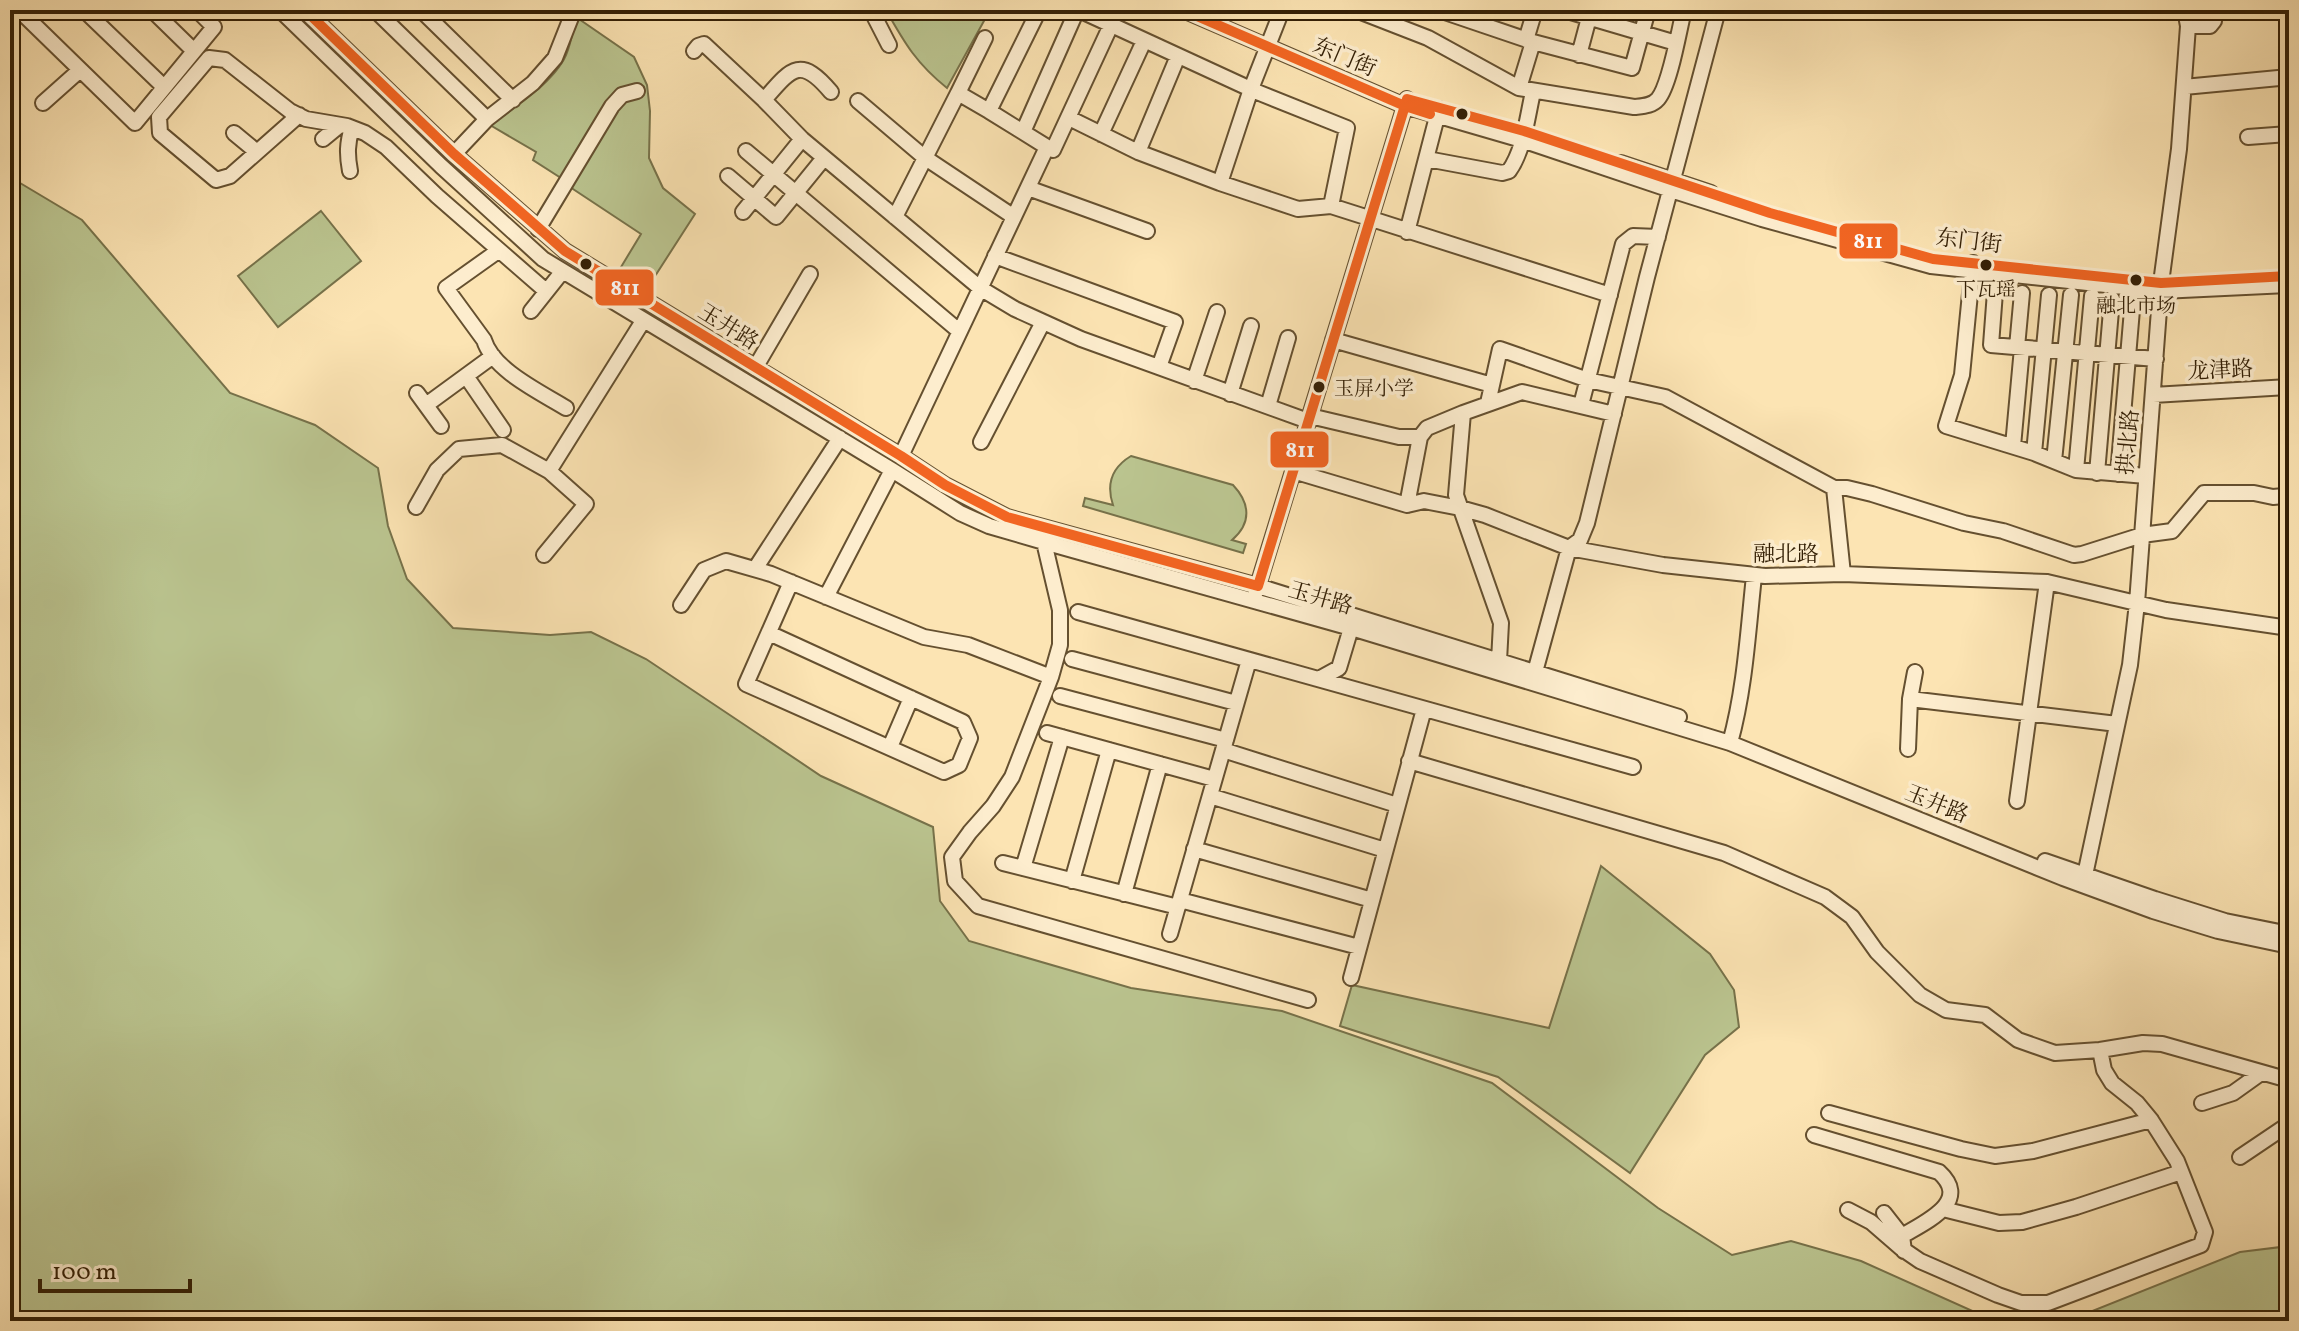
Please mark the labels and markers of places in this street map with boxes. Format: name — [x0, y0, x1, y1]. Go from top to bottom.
unlabelled marker — [1454, 106, 1470, 122]
unlabelled marker — [578, 256, 594, 272]
marker: 下瓦瑶 — [1978, 257, 1994, 273]
marker: 融北市场 — [2128, 272, 2144, 288]
place label: 下瓦瑶 — [1956, 277, 2016, 305]
place label: 融北市场 — [2096, 293, 2176, 321]
place label: 玉屏小学 — [1334, 376, 1414, 404]
marker: 玉屏小学 — [1311, 379, 1327, 395]

